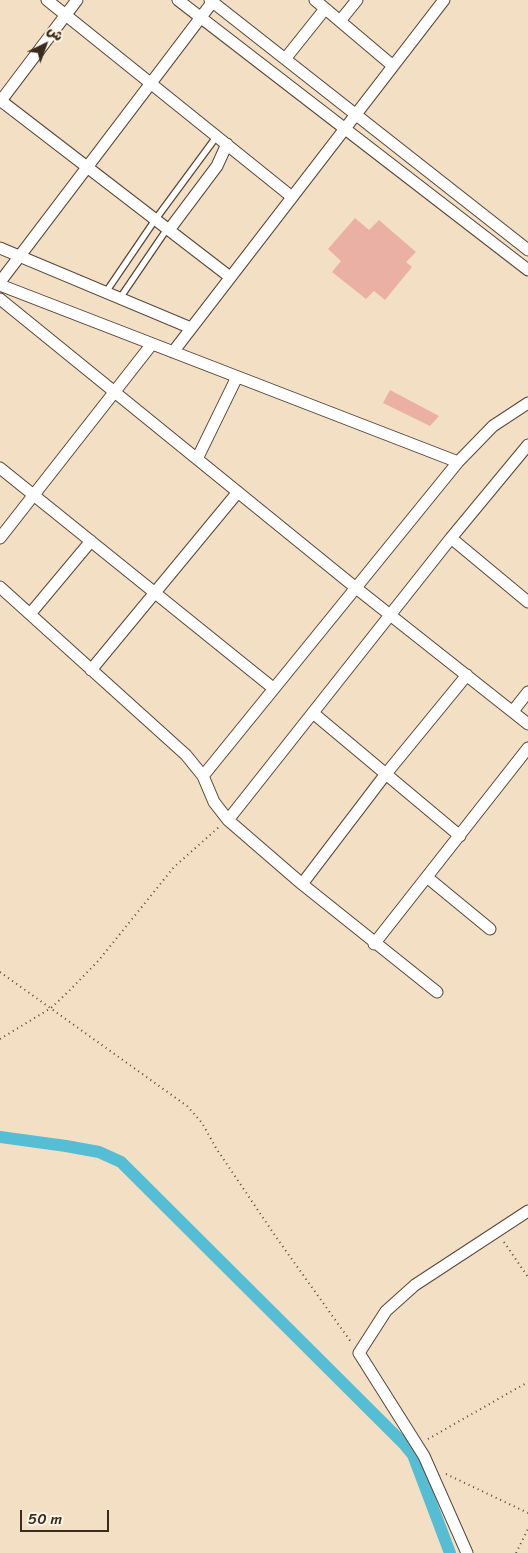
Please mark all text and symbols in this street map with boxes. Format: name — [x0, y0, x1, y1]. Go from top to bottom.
text: ش — [41, 19, 69, 48]
north arrow — [20, 20, 70, 70]
scale bar — [22, 1500, 111, 1532]
text: 50 m — [28, 1506, 62, 1532]

